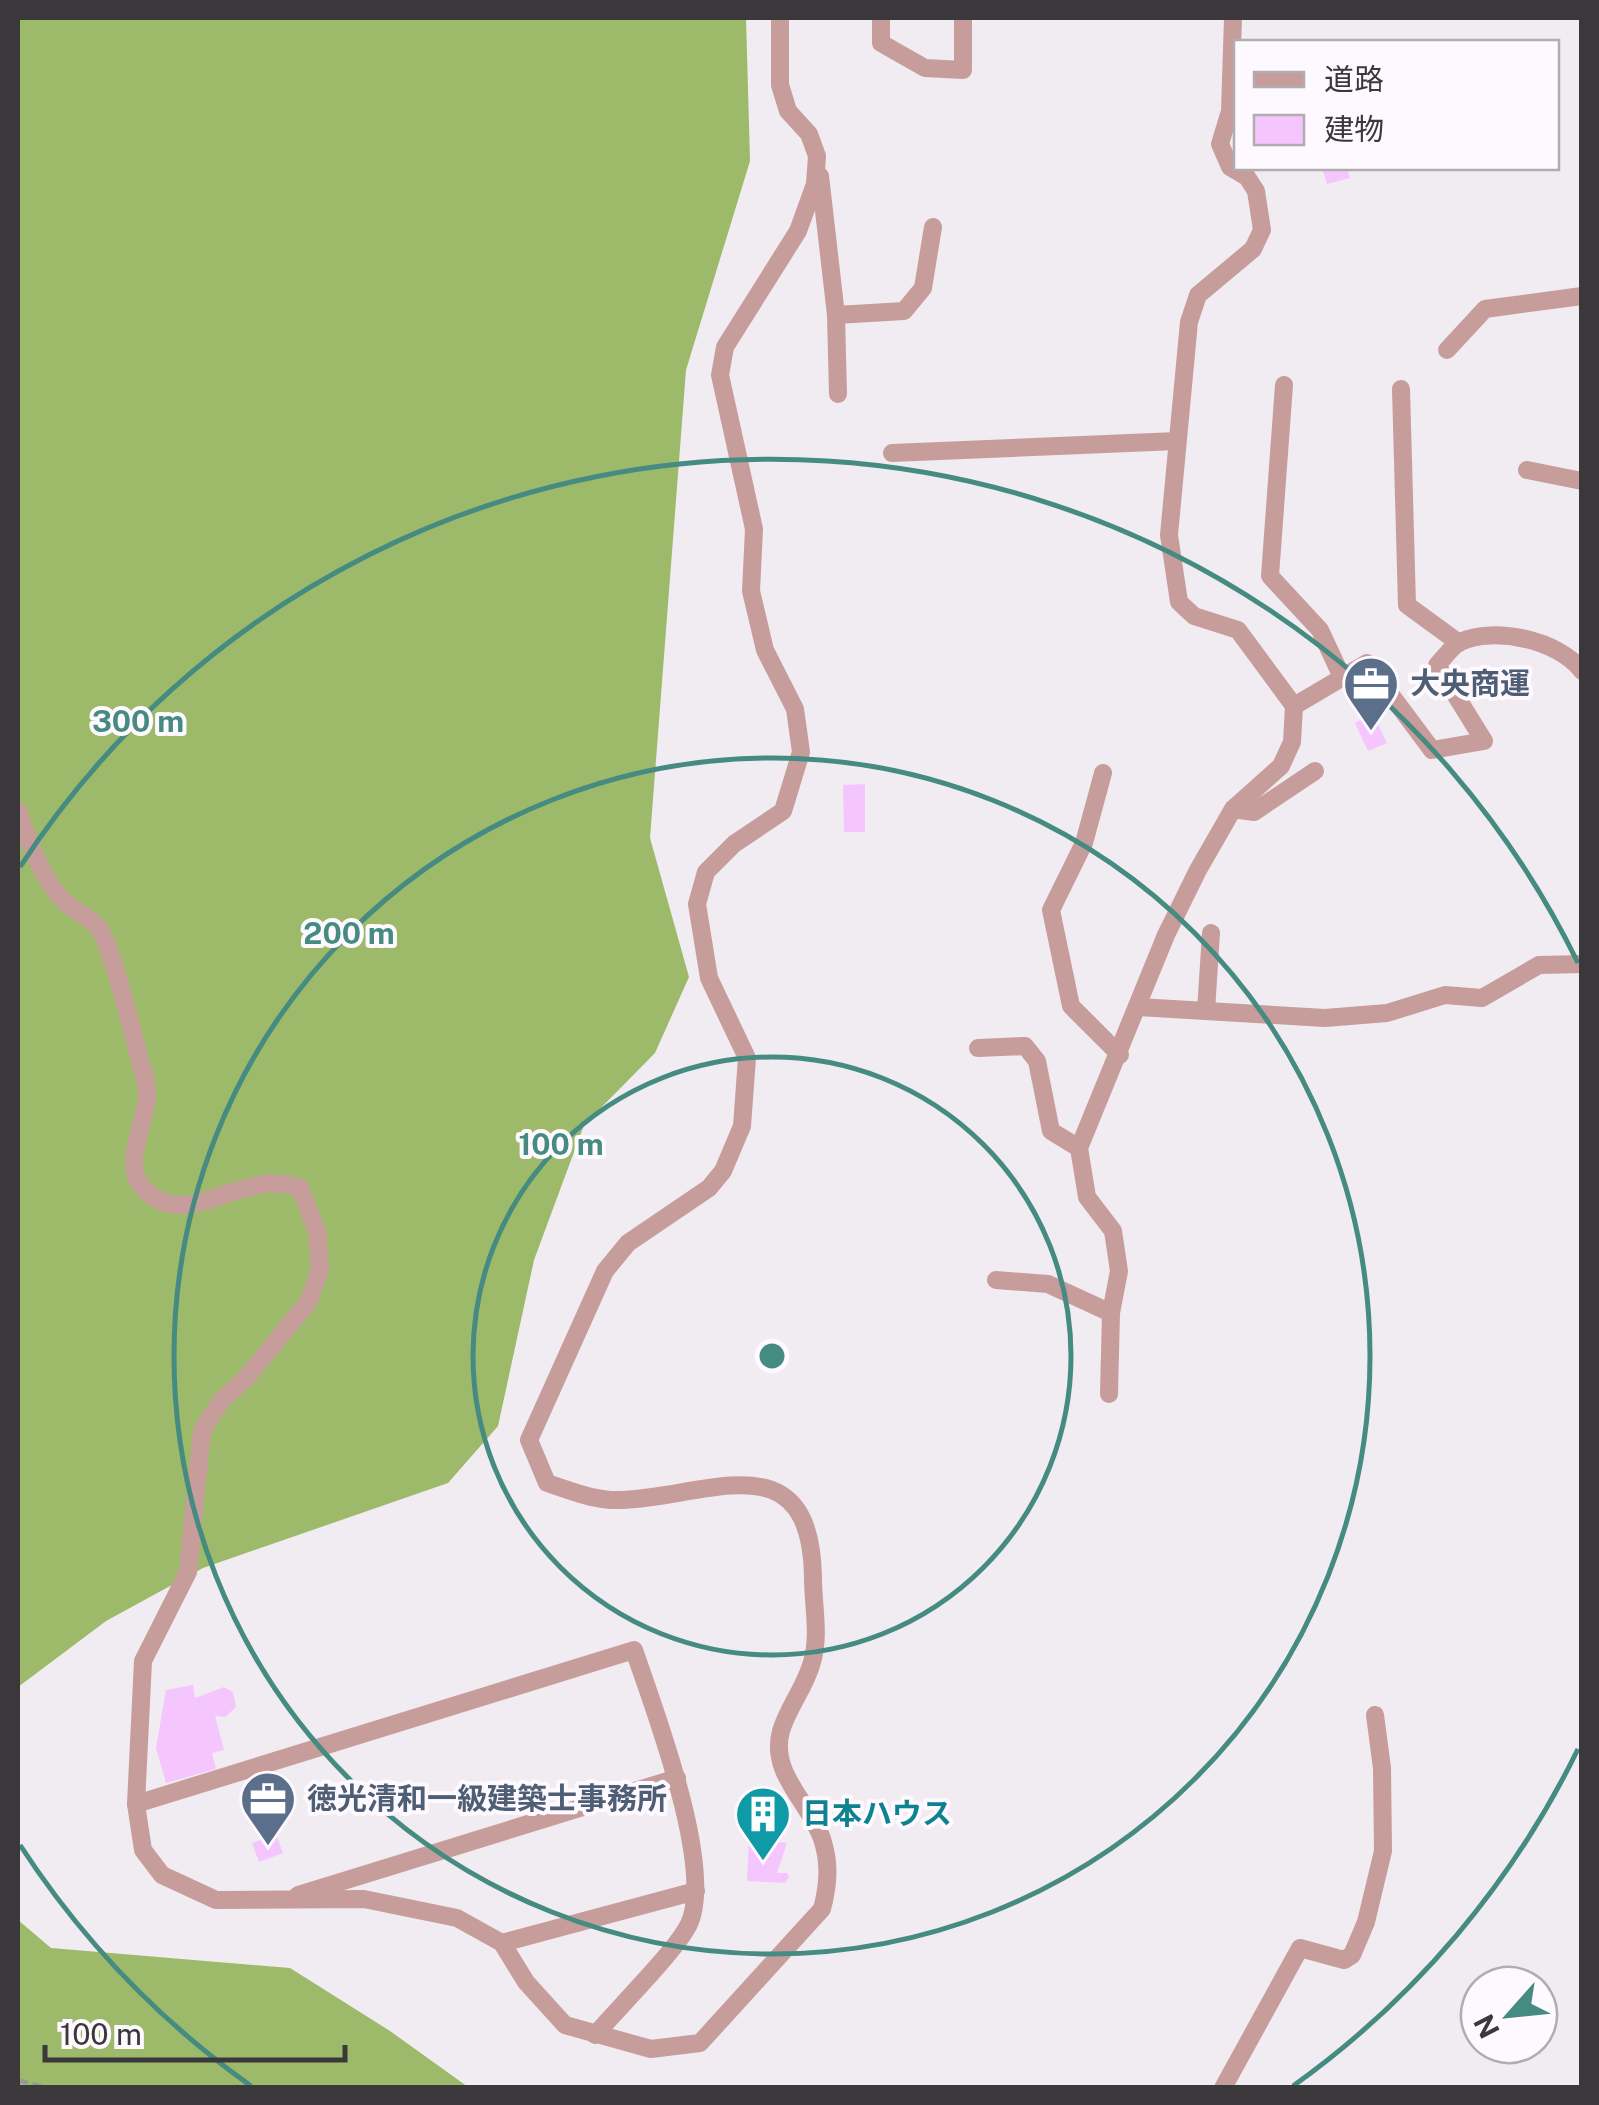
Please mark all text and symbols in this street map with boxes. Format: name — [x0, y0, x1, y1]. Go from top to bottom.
legend — [1234, 40, 1559, 170]
text: 道路 — [1324, 61, 1384, 97]
text: 建物 — [1324, 111, 1384, 147]
office icon: 大央商運 — [1341, 654, 1401, 733]
place label: 大央商運 — [1410, 665, 1530, 701]
text: 300 m — [92, 703, 184, 739]
text: 200 m — [303, 915, 395, 951]
text: 100 m — [518, 1126, 604, 1162]
centre of rings — [754, 1338, 790, 1374]
office icon: 徳光清和一級建築士事務所 — [238, 1769, 298, 1848]
place label: 徳光清和一級建築士事務所 — [307, 1780, 667, 1816]
building icon: 日本ハウス — [733, 1784, 793, 1863]
place label: 日本ハウス — [802, 1795, 952, 1831]
north arrow — [1459, 1965, 1559, 2065]
scale bar — [45, 2000, 345, 2062]
text: N — [1467, 2009, 1506, 2044]
text: 100 m — [60, 2016, 142, 2052]

